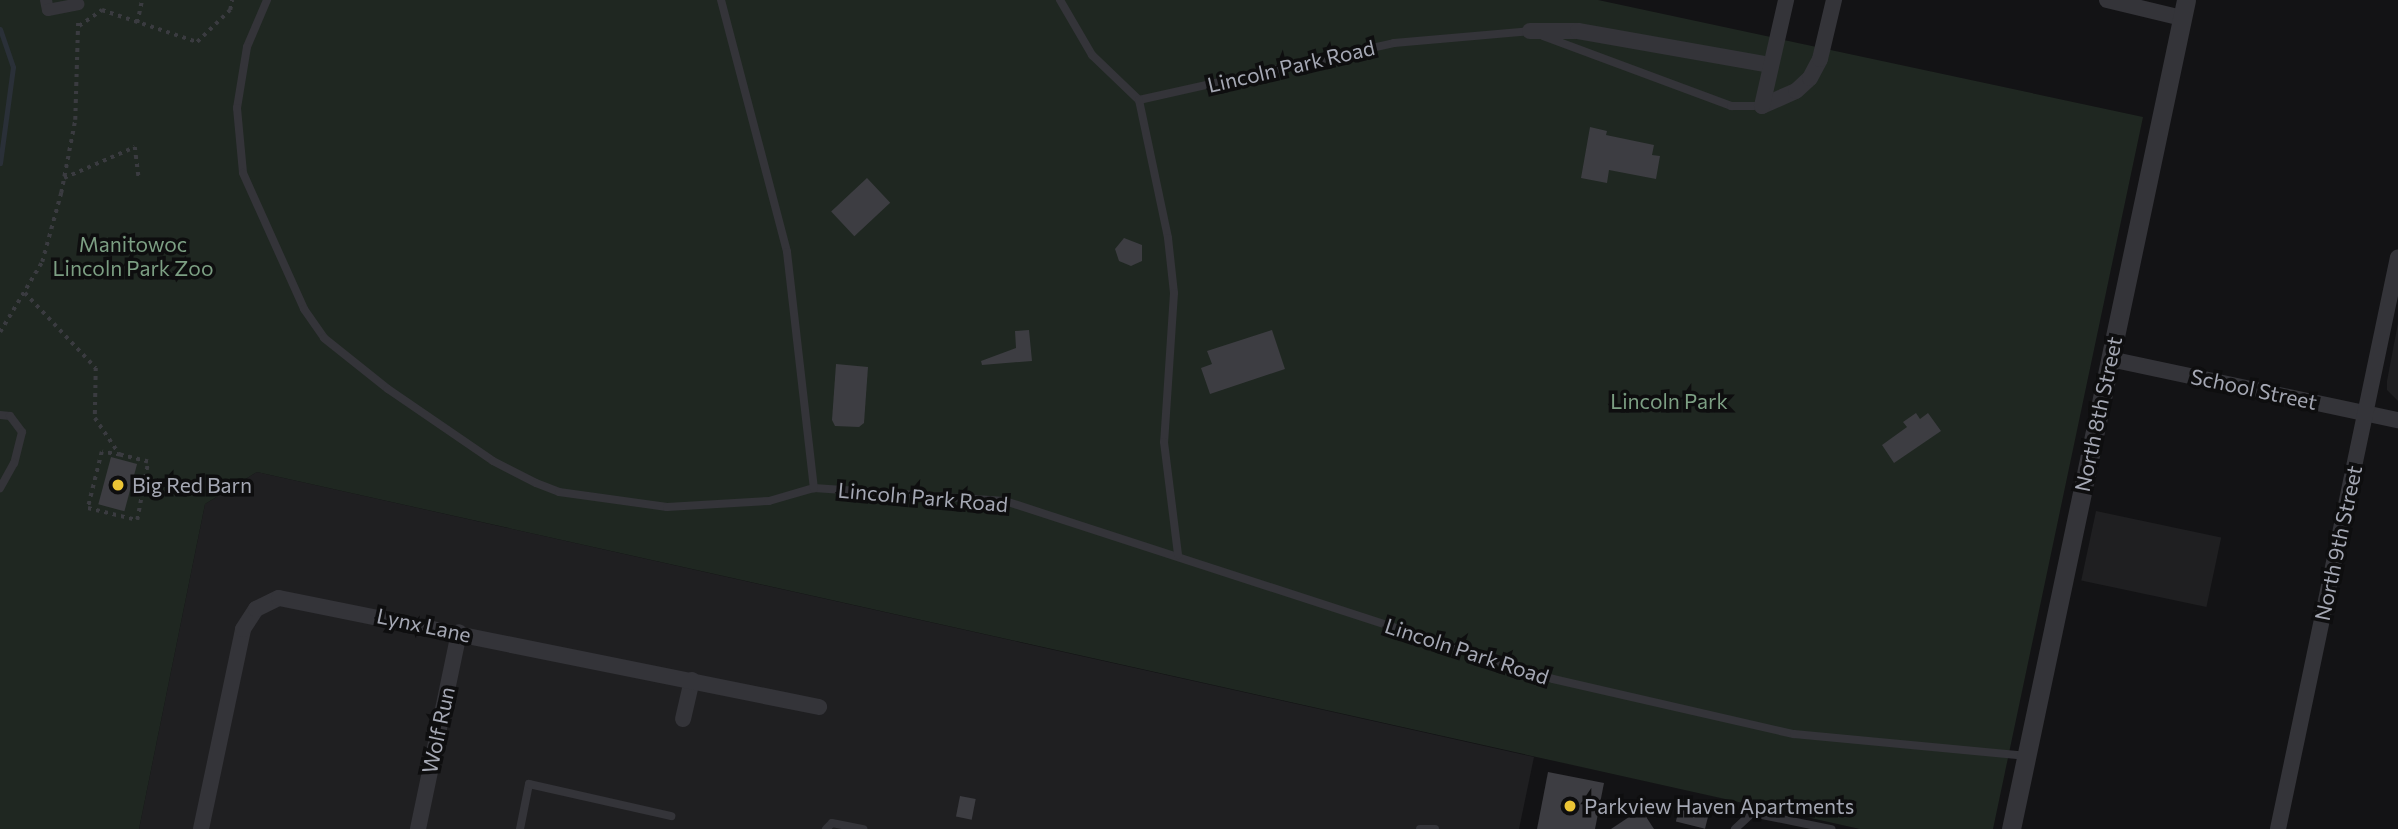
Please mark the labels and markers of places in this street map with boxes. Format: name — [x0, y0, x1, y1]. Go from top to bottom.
place label: Big Red Barn — [132, 472, 252, 498]
marker: Big Red Barn — [110, 477, 126, 493]
place label: Parkview Haven Apartments — [1584, 793, 1854, 819]
marker: Parkview Haven Apartments — [1562, 798, 1578, 814]

